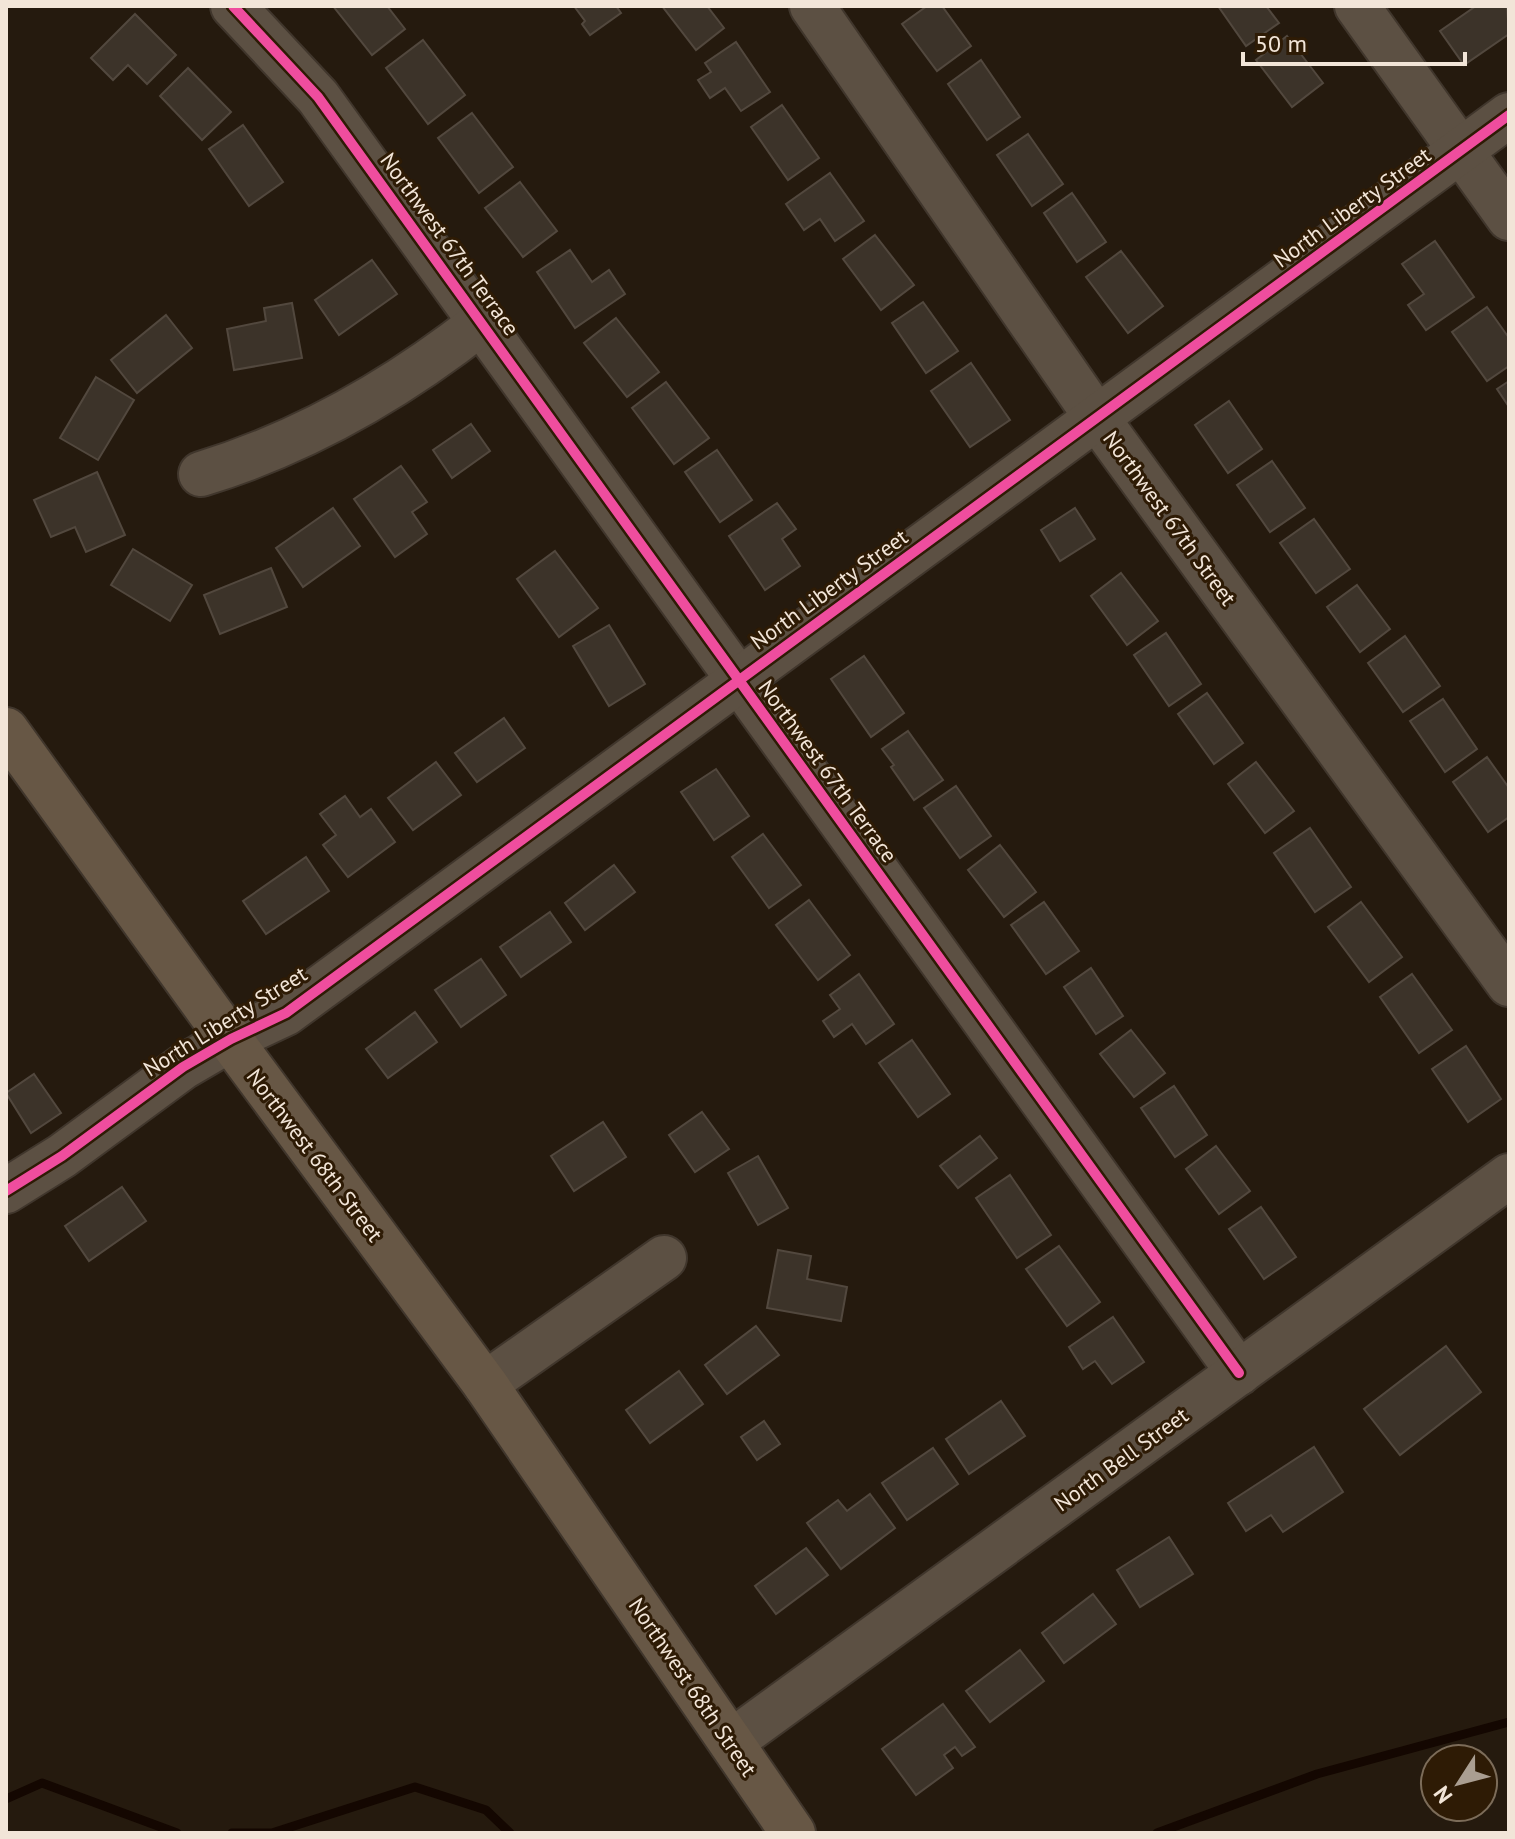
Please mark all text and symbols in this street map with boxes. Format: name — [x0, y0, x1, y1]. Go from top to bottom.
scale bar — [1243, 16, 1465, 66]
text: 50 m — [1255, 28, 1307, 59]
street label: North Liberty Street — [1268, 140, 1437, 273]
street label: Northwest 67th Terrace — [374, 147, 526, 341]
street label: Northwest 67th Street — [1097, 425, 1243, 611]
street label: North Liberty Street — [745, 522, 914, 655]
street label: Northwest 67th Terrace — [752, 674, 904, 868]
street label: North Liberty Street — [138, 959, 312, 1083]
street label: Northwest 68th Street — [241, 1063, 390, 1247]
street label: North Bell Street — [1048, 1401, 1194, 1517]
street label: Northwest 68th Street — [623, 1592, 763, 1782]
north arrow — [1419, 1743, 1499, 1823]
text: N — [1427, 1781, 1458, 1809]

